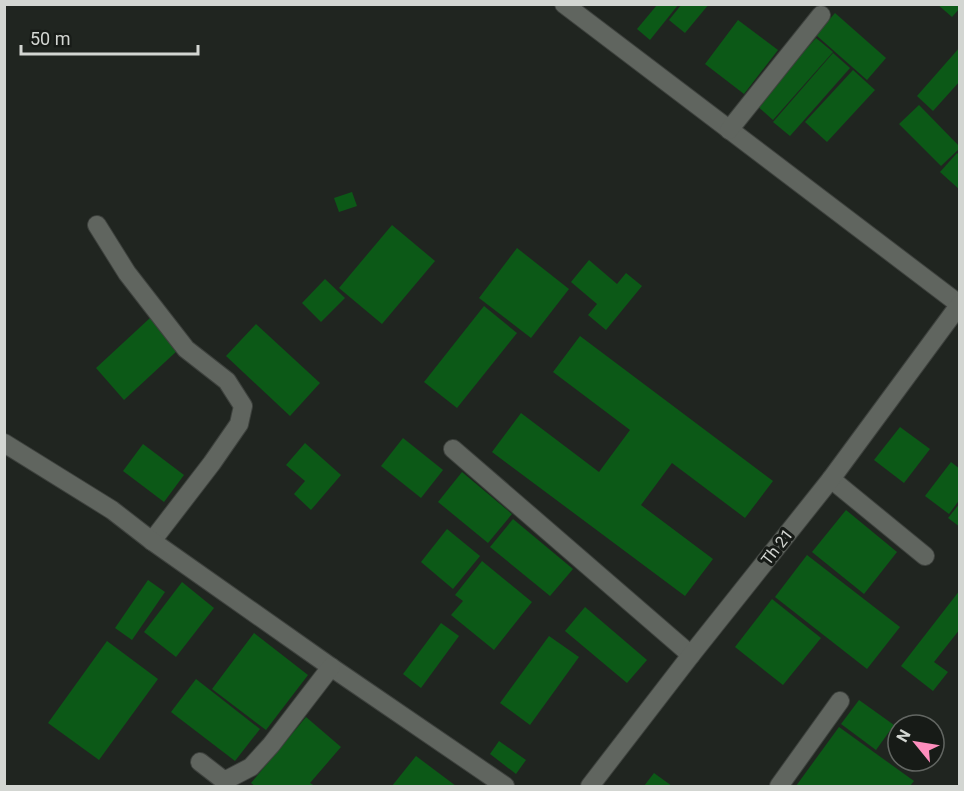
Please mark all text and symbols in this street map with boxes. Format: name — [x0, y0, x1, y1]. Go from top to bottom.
scale bar — [21, 18, 198, 56]
text: 50 m — [30, 28, 70, 49]
street label: Th 21 — [757, 525, 797, 569]
north arrow — [886, 713, 946, 773]
text: N — [892, 726, 914, 745]

